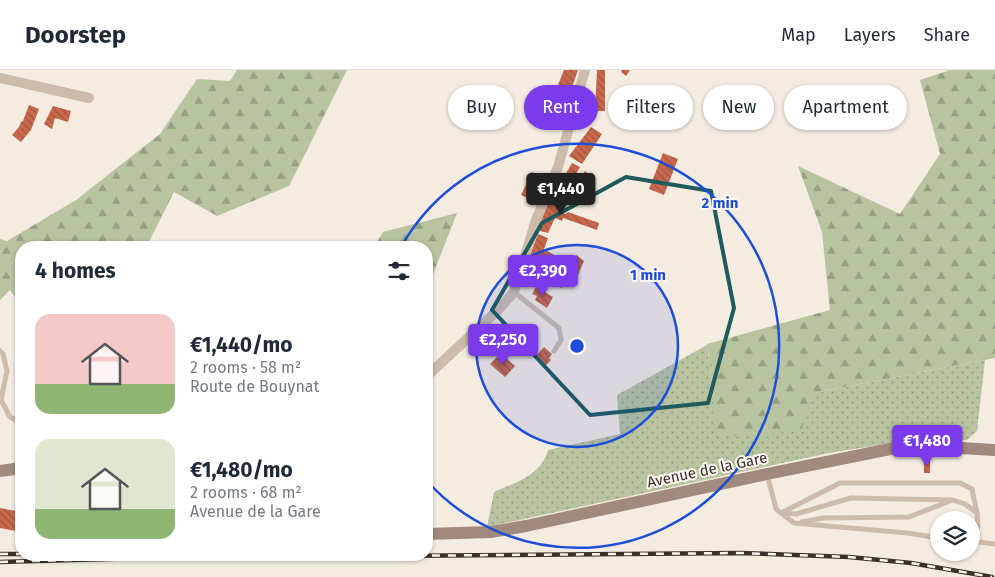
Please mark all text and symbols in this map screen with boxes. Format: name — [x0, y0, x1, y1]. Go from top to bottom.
text: Doorstep — [25, 21, 126, 49]
text: Map — [781, 24, 816, 46]
text: Layers — [844, 24, 896, 46]
text: Share — [924, 24, 970, 46]
chip: Buy — [448, 85, 514, 130]
chip: Rent — [524, 85, 598, 130]
chip: Filters — [608, 85, 693, 130]
chip: New — [703, 85, 774, 130]
chip: Apartment — [784, 85, 907, 130]
pin: €1,440 — [520, 172, 602, 215]
text: €1,440 — [537, 179, 585, 198]
text: 2 min — [702, 194, 738, 212]
pin: €2,390 — [502, 254, 584, 297]
icon: filters — [385, 257, 413, 285]
text: 4 homes — [35, 258, 116, 284]
text: €2,390 — [519, 261, 567, 280]
text: 1 min — [630, 266, 666, 284]
pin: €2,250 — [462, 324, 544, 366]
text: €2,250 — [479, 330, 527, 349]
text: €1,440/mo — [190, 332, 292, 358]
icon: home — [75, 334, 135, 394]
centre of rings — [568, 337, 586, 355]
text: 2 rooms · 58 m² — [190, 358, 301, 377]
text: Route de Bouynat — [190, 377, 319, 396]
pin: €1,480 — [886, 424, 968, 467]
text: €1,480 — [903, 431, 951, 450]
street label: Avenue de la Gare — [645, 448, 769, 492]
text: €1,480/mo — [190, 457, 293, 483]
icon: home — [75, 459, 135, 519]
text: 2 rooms · 68 m² — [190, 483, 302, 502]
text: Avenue de la Gare — [190, 502, 321, 521]
map controls — [930, 511, 980, 561]
button: layers — [930, 511, 980, 561]

